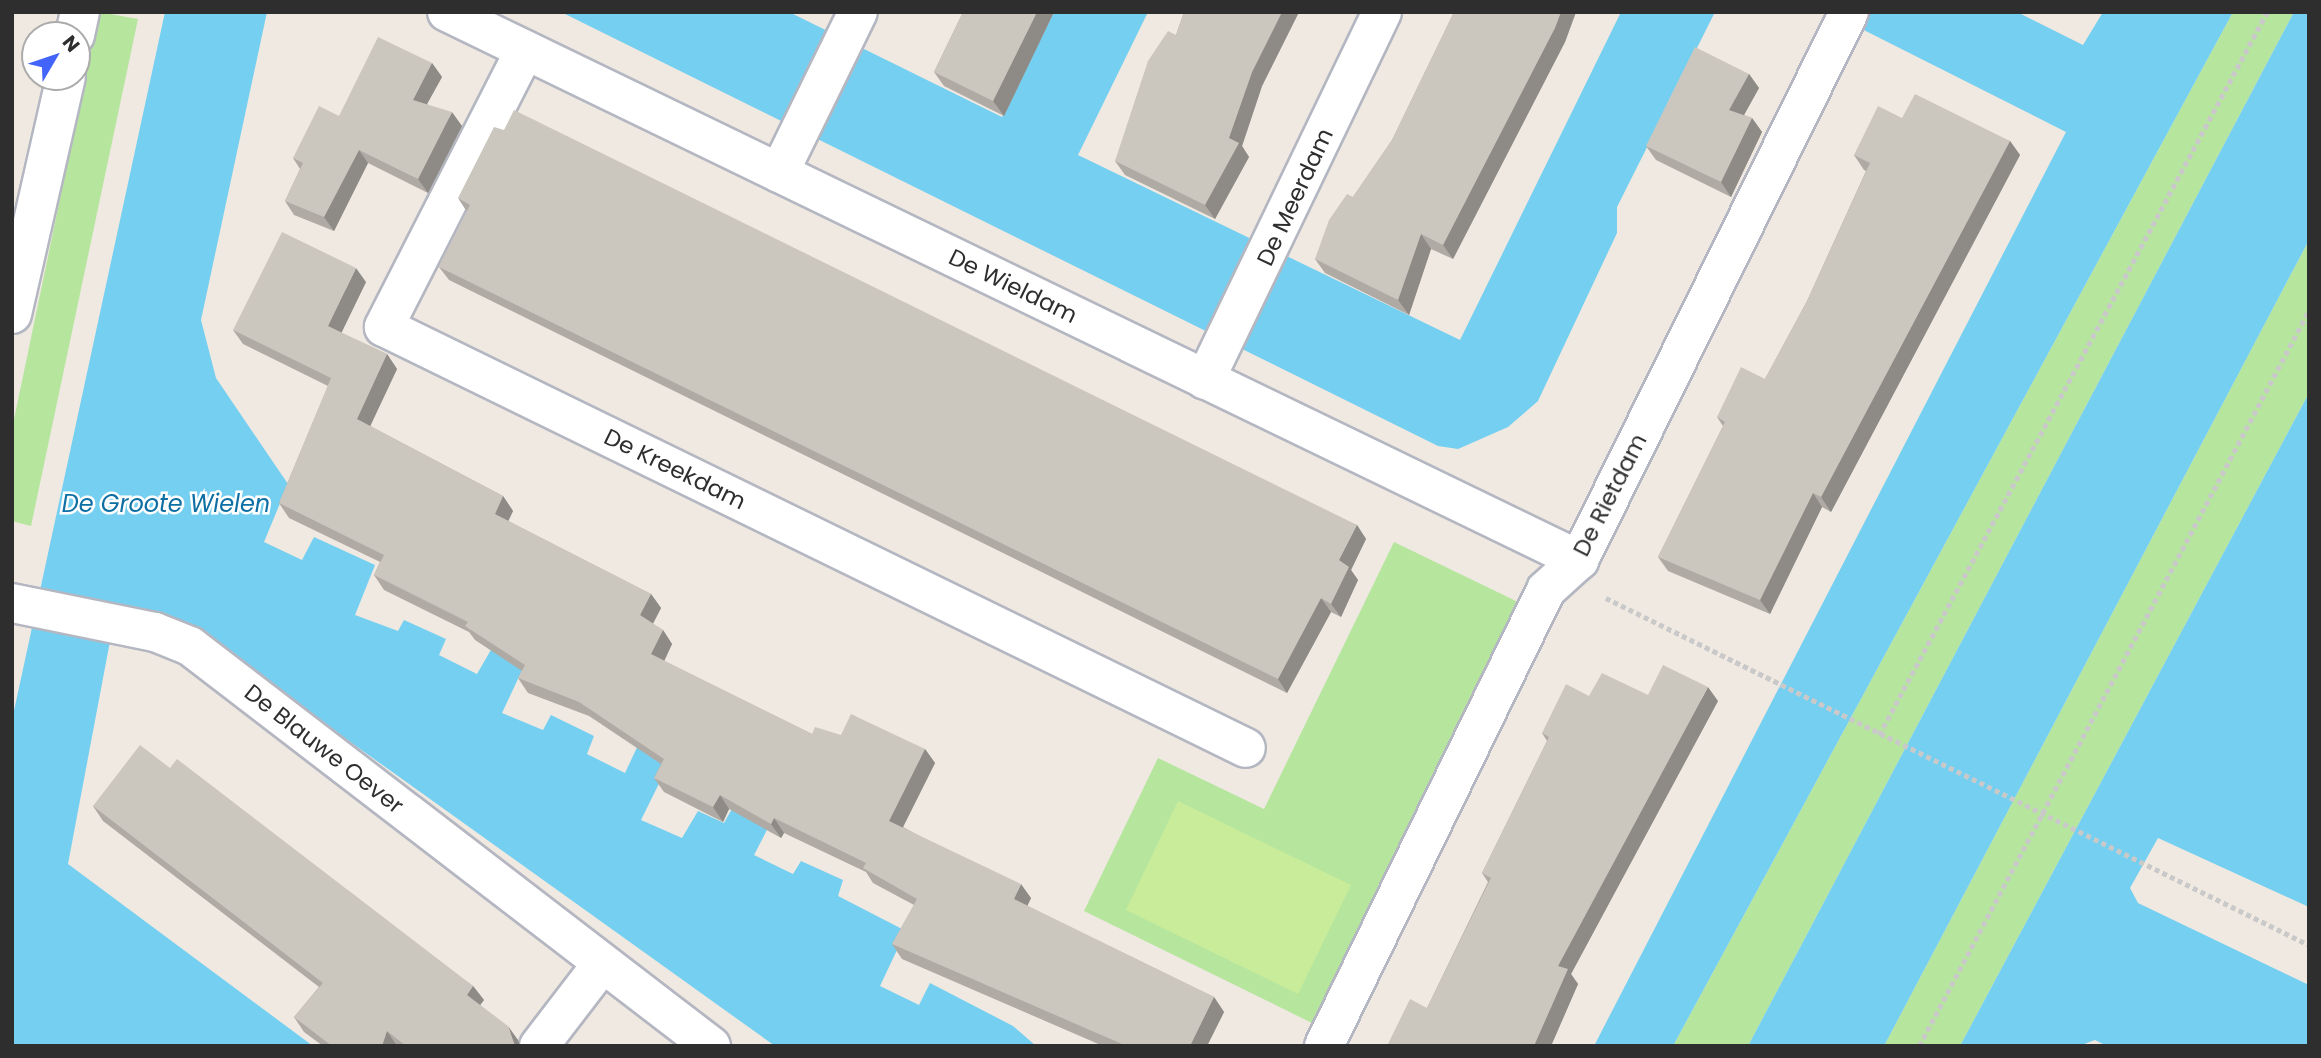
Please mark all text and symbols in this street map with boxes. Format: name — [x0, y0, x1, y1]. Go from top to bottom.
north arrow — [21, 21, 91, 91]
text: N — [56, 30, 86, 58]
street label: De Meerdam — [1251, 124, 1339, 270]
street label: De Wieldam — [944, 243, 1082, 329]
street label: De Kreekdam — [600, 423, 750, 515]
street label: De Rietdam — [1567, 429, 1653, 561]
water label: De Groote Wielen — [62, 490, 270, 518]
street label: De Blauwe Oever — [239, 678, 409, 820]

